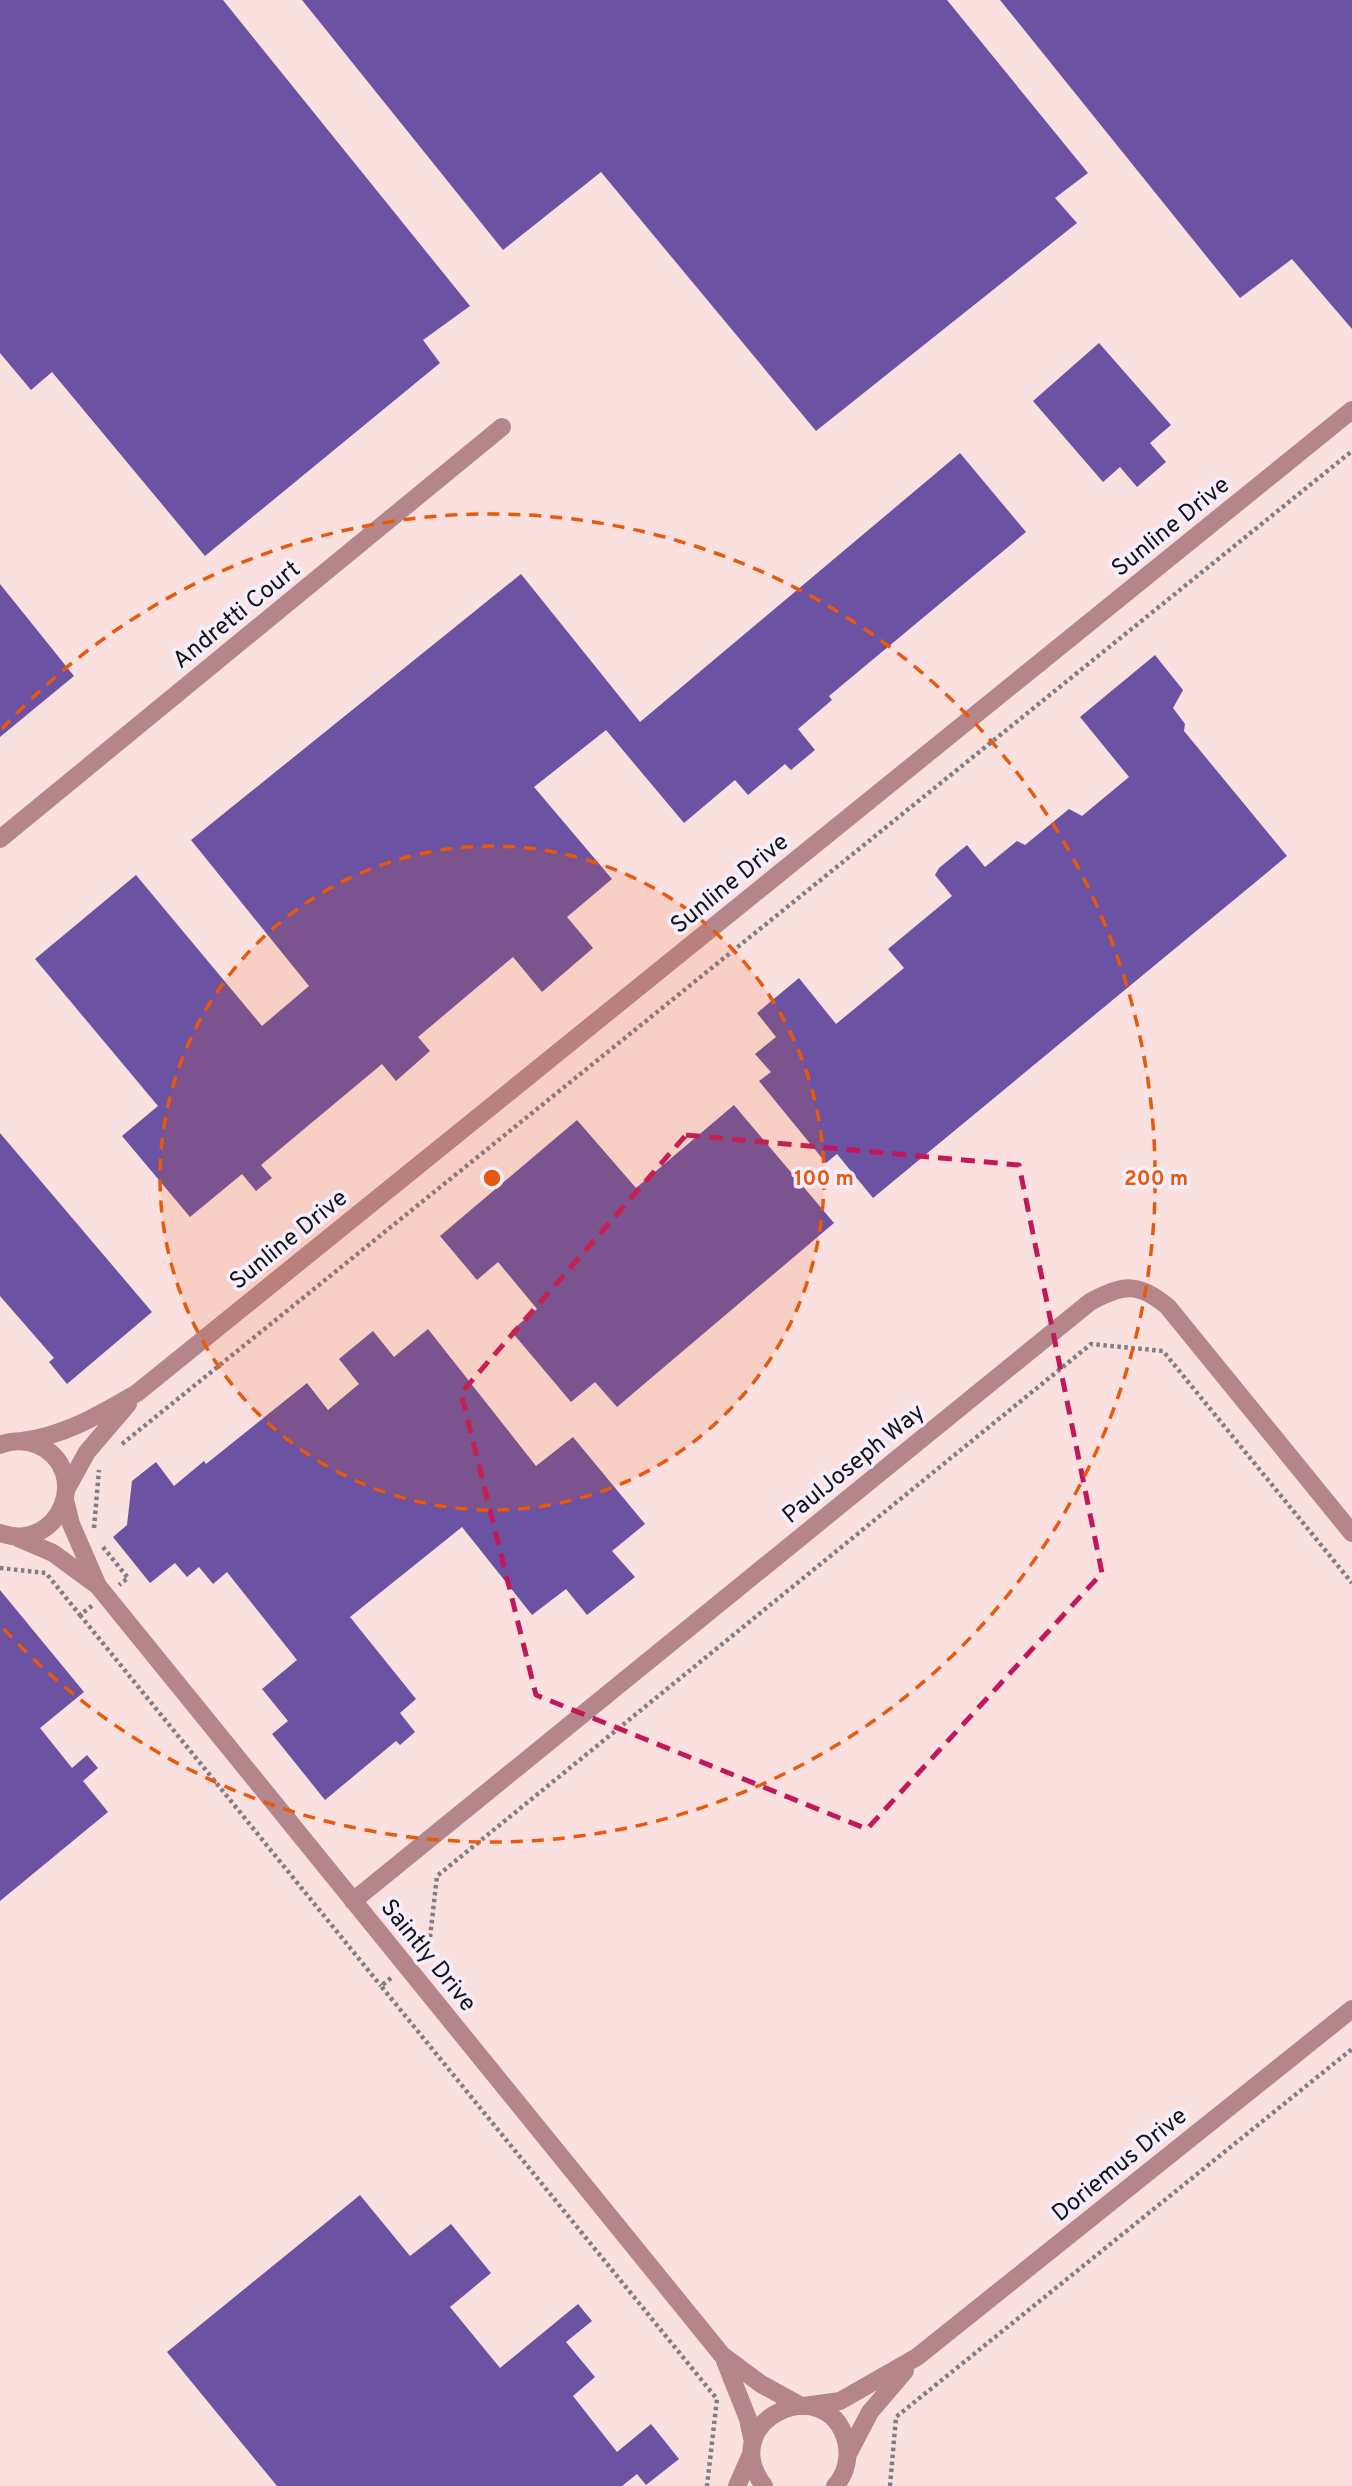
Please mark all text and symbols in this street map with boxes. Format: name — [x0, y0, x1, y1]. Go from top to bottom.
street label: Sunline Drive — [1106, 471, 1236, 584]
street label: Andretti Court — [167, 555, 307, 676]
street label: Sunline Drive — [665, 828, 795, 941]
centre of rings — [480, 1166, 504, 1190]
text: 100 m — [794, 1166, 854, 1193]
text: 200 m — [1124, 1166, 1188, 1193]
street label: Sunline Drive — [224, 1184, 354, 1297]
street label: PaulJoseph Way — [777, 1398, 932, 1531]
street label: Saintly Drive — [373, 1894, 482, 2019]
street label: Doriemus Drive — [1047, 2102, 1194, 2229]

